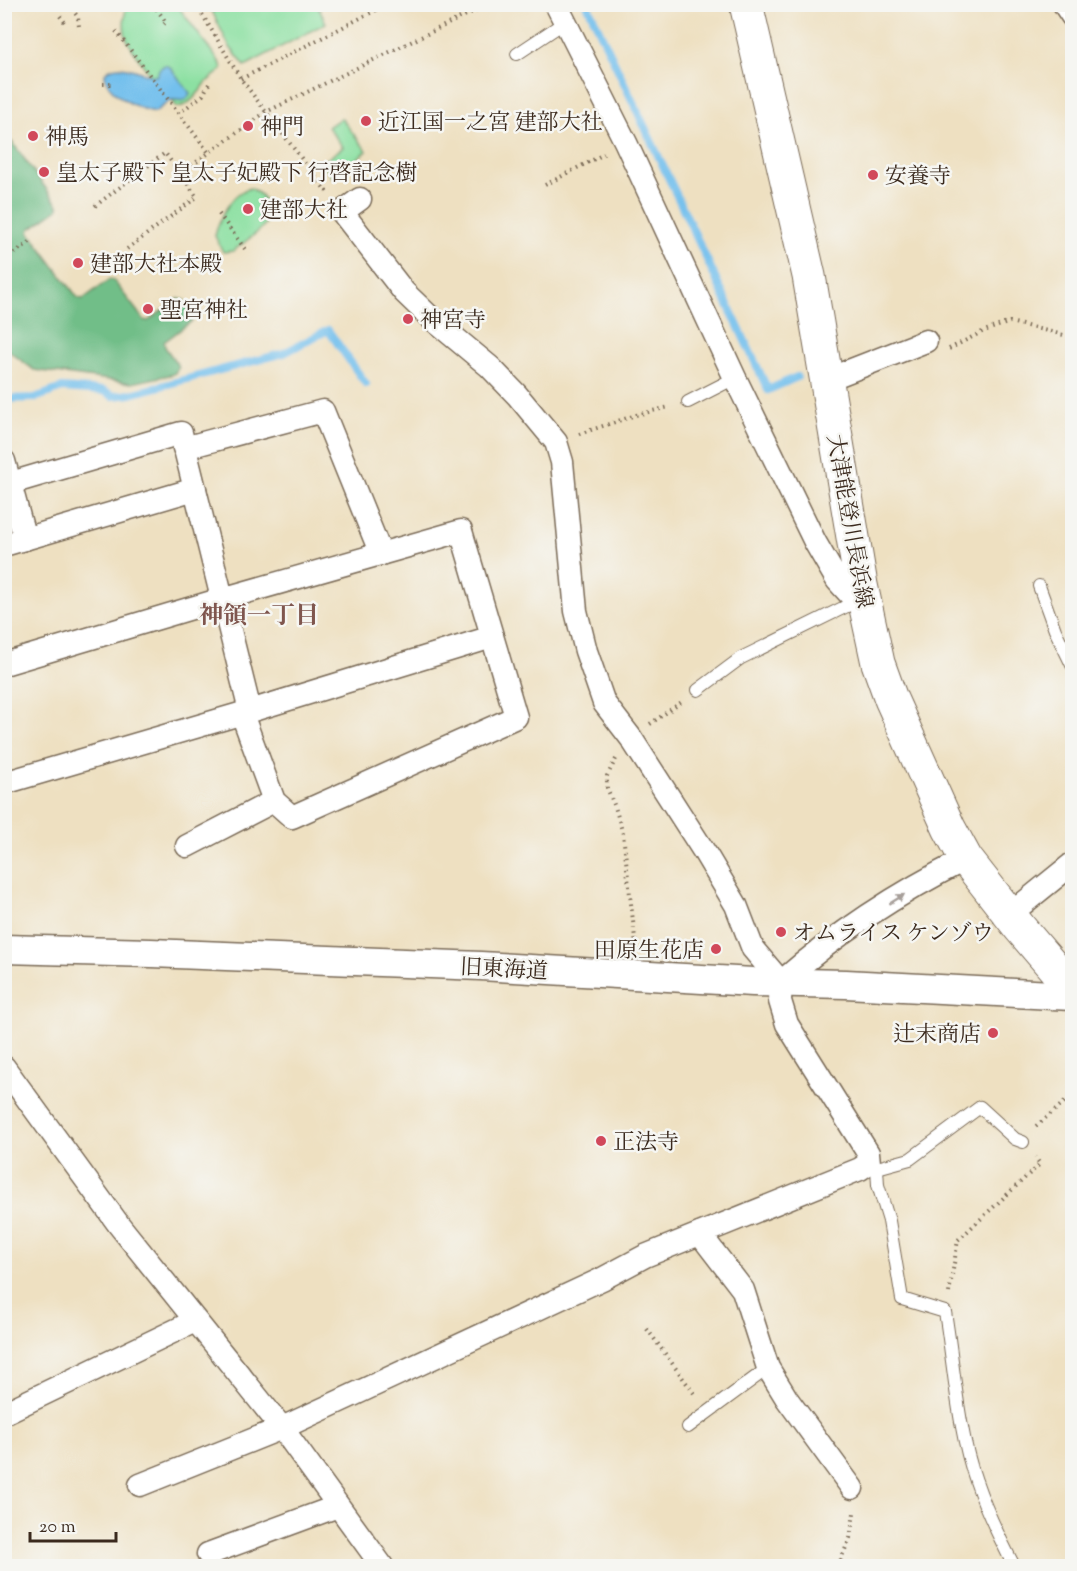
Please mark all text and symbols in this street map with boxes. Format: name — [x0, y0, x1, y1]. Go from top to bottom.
place label: 近江国一之宮 建部大社 — [378, 108, 603, 140]
place label: 神門 — [260, 113, 304, 145]
marker: 近江国一之宮 建部大社 — [359, 114, 373, 128]
marker: 神門 — [241, 119, 255, 133]
place label: 神馬 — [45, 123, 89, 155]
marker: 神馬 — [26, 129, 40, 143]
place label: 皇太子殿下 皇太子妃殿下 行啓記念樹 — [56, 159, 417, 191]
place label: 安養寺 — [885, 162, 951, 194]
marker: 皇太子殿下 皇太子妃殿下 行啓記念樹 — [37, 165, 51, 179]
marker: 安養寺 — [866, 168, 880, 182]
place label: 建部大社 — [260, 196, 348, 228]
marker: 建部大社 — [241, 202, 255, 216]
place label: 建部大社本殿 — [90, 250, 222, 282]
marker: 建部大社本殿 — [71, 256, 85, 270]
place label: 聖宮神社 — [160, 296, 248, 328]
marker: 聖宮神社 — [141, 302, 155, 316]
place label: 神宮寺 — [420, 306, 486, 338]
marker: 神宮寺 — [401, 312, 415, 326]
street label: 大津能登川長浜線 — [817, 432, 879, 611]
district label: 神領一丁目 — [199, 600, 319, 634]
one-way arrow — [889, 893, 905, 904]
place label: オムライス ケンゾウ — [793, 919, 994, 951]
marker: オムライス ケンゾウ — [774, 925, 788, 939]
place label: 田原生花店 — [594, 936, 704, 968]
marker: 田原生花店 — [709, 942, 723, 956]
street label: 旧東海道 — [459, 953, 549, 989]
place label: 辻末商店 — [893, 1020, 981, 1052]
marker: 辻末商店 — [986, 1026, 1000, 1040]
place label: 正法寺 — [613, 1128, 679, 1160]
marker: 正法寺 — [594, 1134, 608, 1148]
scale bar — [30, 1505, 116, 1543]
text: 20 m — [39, 1515, 76, 1541]

